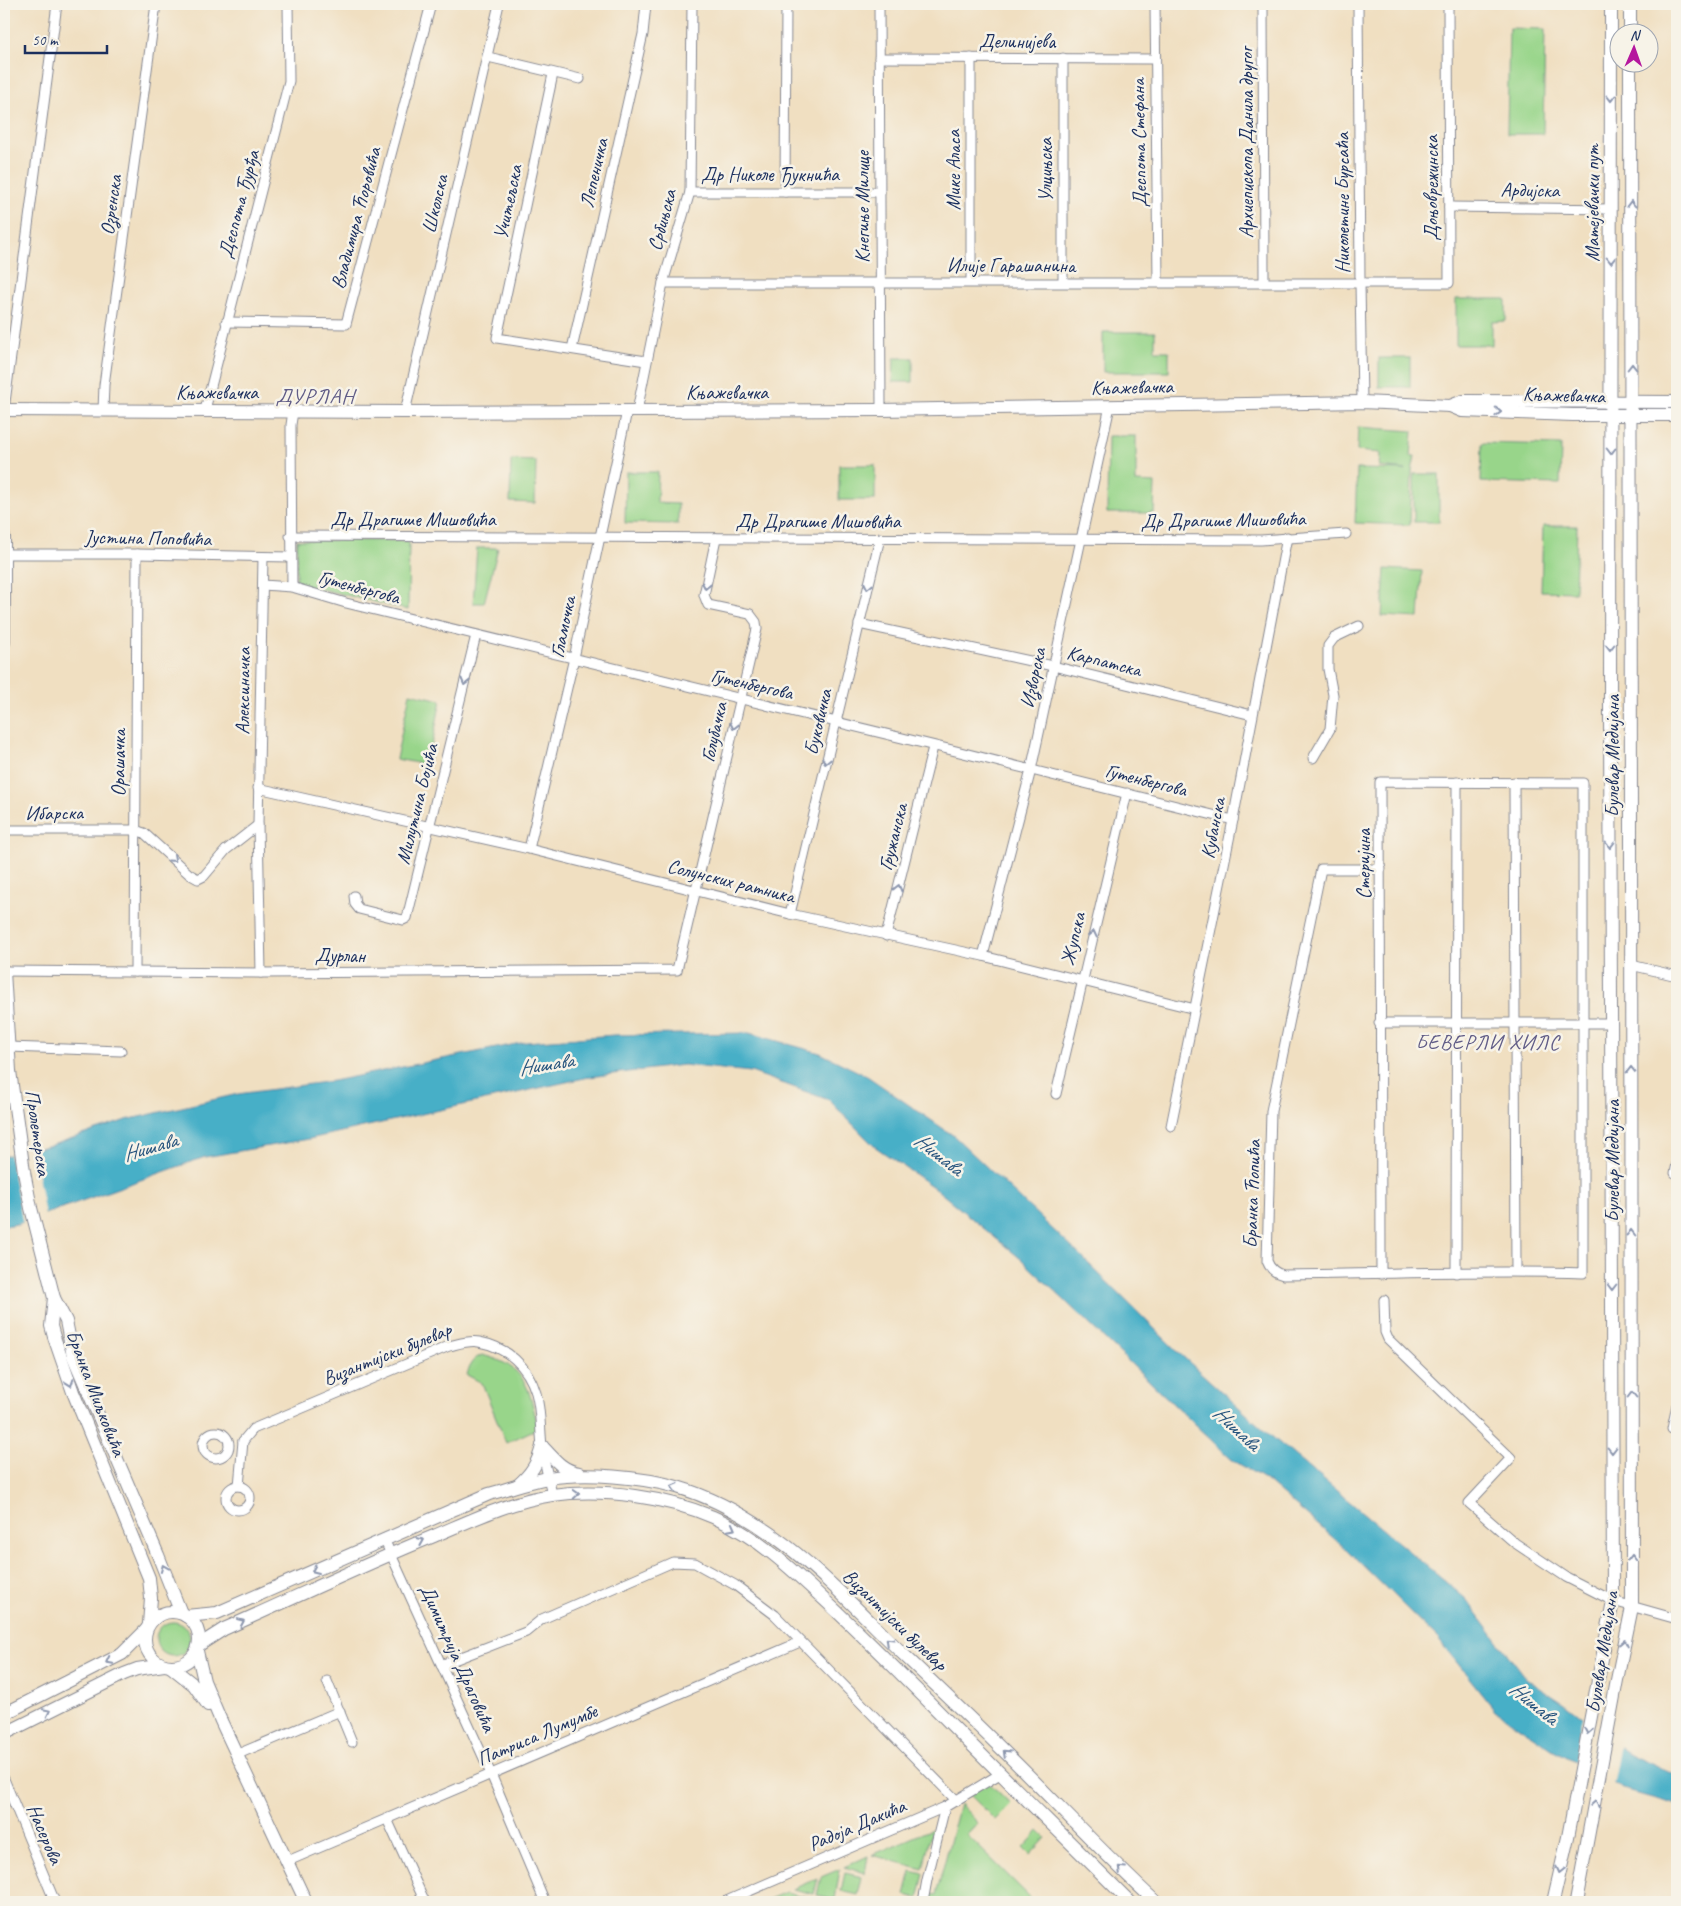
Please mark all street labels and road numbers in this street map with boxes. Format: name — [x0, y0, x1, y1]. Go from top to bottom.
street label: Делинијева — [979, 29, 1057, 54]
street label: Архиепископа Данила другог — [1234, 45, 1259, 238]
street label: Деспота Стефана — [1125, 77, 1153, 208]
street label: Мике Аласа — [941, 128, 966, 210]
street label: Николетине Бурсаћа — [1330, 131, 1355, 273]
street label: Доњоврежинска — [1419, 134, 1444, 241]
street label: Лепеничка — [574, 135, 614, 210]
street label: Улцињска — [1033, 137, 1058, 202]
street label: Владимира Ћоровића — [325, 143, 387, 292]
street label: Матејевачки пут — [1580, 143, 1605, 262]
street label: Деспота Ђурђа — [213, 146, 267, 261]
street label: Кнегиње Милице — [850, 150, 875, 263]
street label: Учитељска — [488, 161, 528, 241]
street label: Др Николе Ђукнића — [701, 162, 840, 188]
street label: Школска — [416, 171, 454, 236]
street label: Озренска — [94, 172, 129, 237]
street label: Ардијска — [1500, 177, 1561, 203]
street label: Србињска — [642, 185, 682, 253]
street label: Илије Гарашанина — [947, 253, 1077, 278]
street label: Књажевачка — [1091, 374, 1175, 400]
street label: Књажевачка — [176, 380, 259, 405]
street label: Књажевачка — [686, 380, 769, 405]
street label: Књажевачка — [1522, 381, 1607, 409]
street label: Др Драгише Мишовића — [1140, 506, 1307, 534]
street label: Др Драгише Мишовића — [331, 507, 497, 532]
street label: Др Драгише Мишовића — [736, 509, 902, 534]
street label: Јустина Поповића — [84, 524, 212, 552]
street label: Гутенбергова — [316, 564, 404, 610]
street label: Гламочка — [544, 592, 582, 660]
street label: Карпатска — [1064, 640, 1145, 683]
street label: Изворска — [1014, 644, 1053, 711]
street label: Алексиначка — [230, 646, 256, 735]
street label: Гутенбергова — [709, 662, 797, 706]
street label: Буковичка — [798, 685, 838, 757]
street label: Булевар Медијана — [1600, 693, 1625, 817]
street label: Голубачка — [695, 698, 733, 764]
street label: Орашачка — [106, 728, 131, 797]
street label: Милутина Бојића — [390, 740, 444, 867]
street label: Гутенбергова — [1103, 758, 1191, 803]
street label: Кубанска — [1195, 794, 1231, 861]
street label: Гружанска — [873, 799, 914, 873]
street label: Ибарска — [25, 800, 85, 826]
street label: Стеријина — [1351, 827, 1376, 899]
street label: Солунских ратника — [665, 853, 799, 909]
street label: Жупска — [1055, 908, 1092, 968]
street label: Дурлан — [315, 943, 367, 968]
street label: Пролетерска — [20, 1088, 57, 1179]
street label: Булевар Медијана — [1600, 1098, 1625, 1222]
street label: Бранка Ћопића — [1238, 1138, 1266, 1249]
street label: Византијски булевар — [319, 1316, 457, 1392]
street label: Бранка Миљковића — [60, 1326, 132, 1461]
street label: Византијски булевар — [837, 1564, 954, 1678]
street label: Димитрија Драговића — [414, 1580, 502, 1737]
street label: Булевар Медијана — [1580, 1588, 1624, 1714]
street label: Патриса Лумумбе — [473, 1698, 602, 1772]
street label: Радоја Дакића — [805, 1793, 911, 1857]
street label: Насерова — [21, 1800, 69, 1869]

